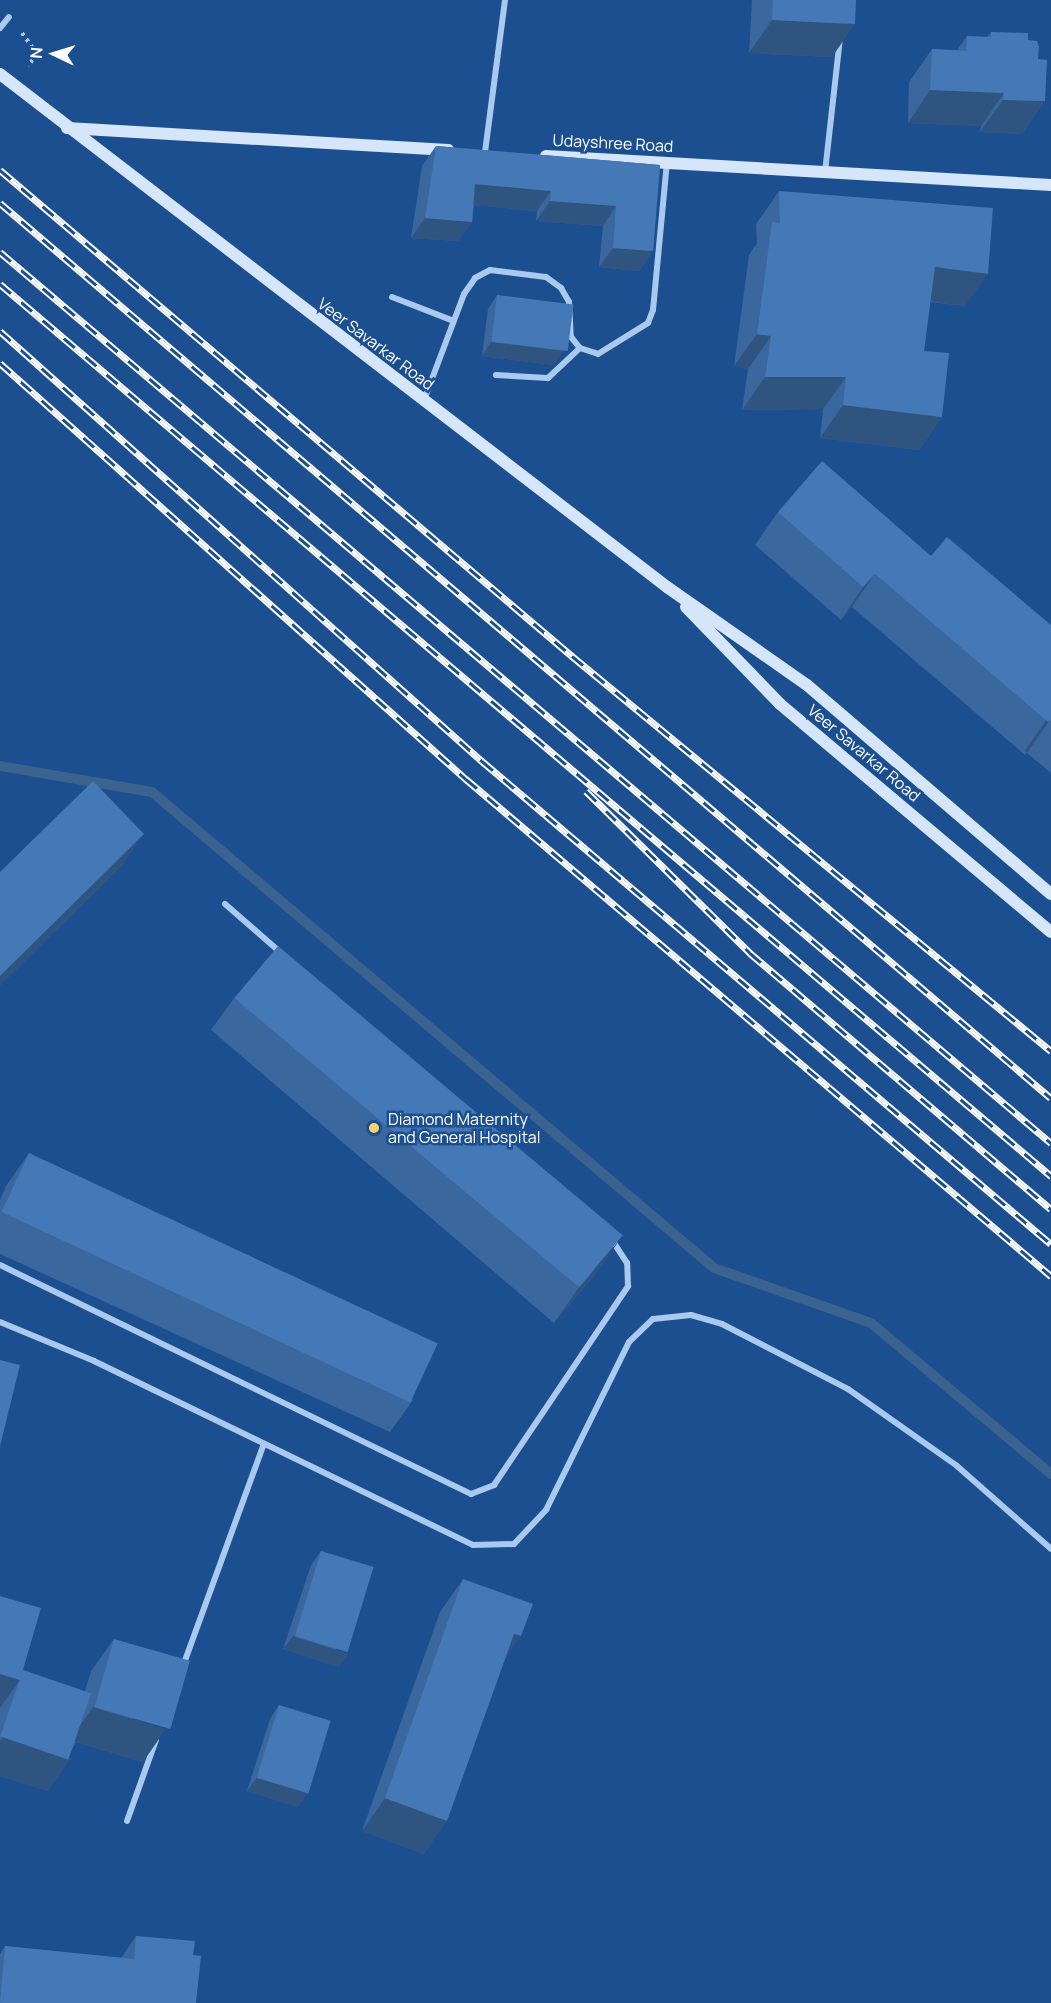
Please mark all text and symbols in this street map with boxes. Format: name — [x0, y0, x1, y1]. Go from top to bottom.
north arrow — [24, 24, 84, 84]
text: N — [25, 46, 47, 59]
street label: Udayshree Road — [552, 130, 674, 156]
street label: Veer Savarkar Road — [314, 294, 438, 394]
street label: Veer Savarkar Road — [804, 700, 924, 806]
place label: Diamond Maternity and General Hospital — [388, 1109, 540, 1147]
marker: Diamond Maternity and General Hospital — [365, 1119, 383, 1137]

